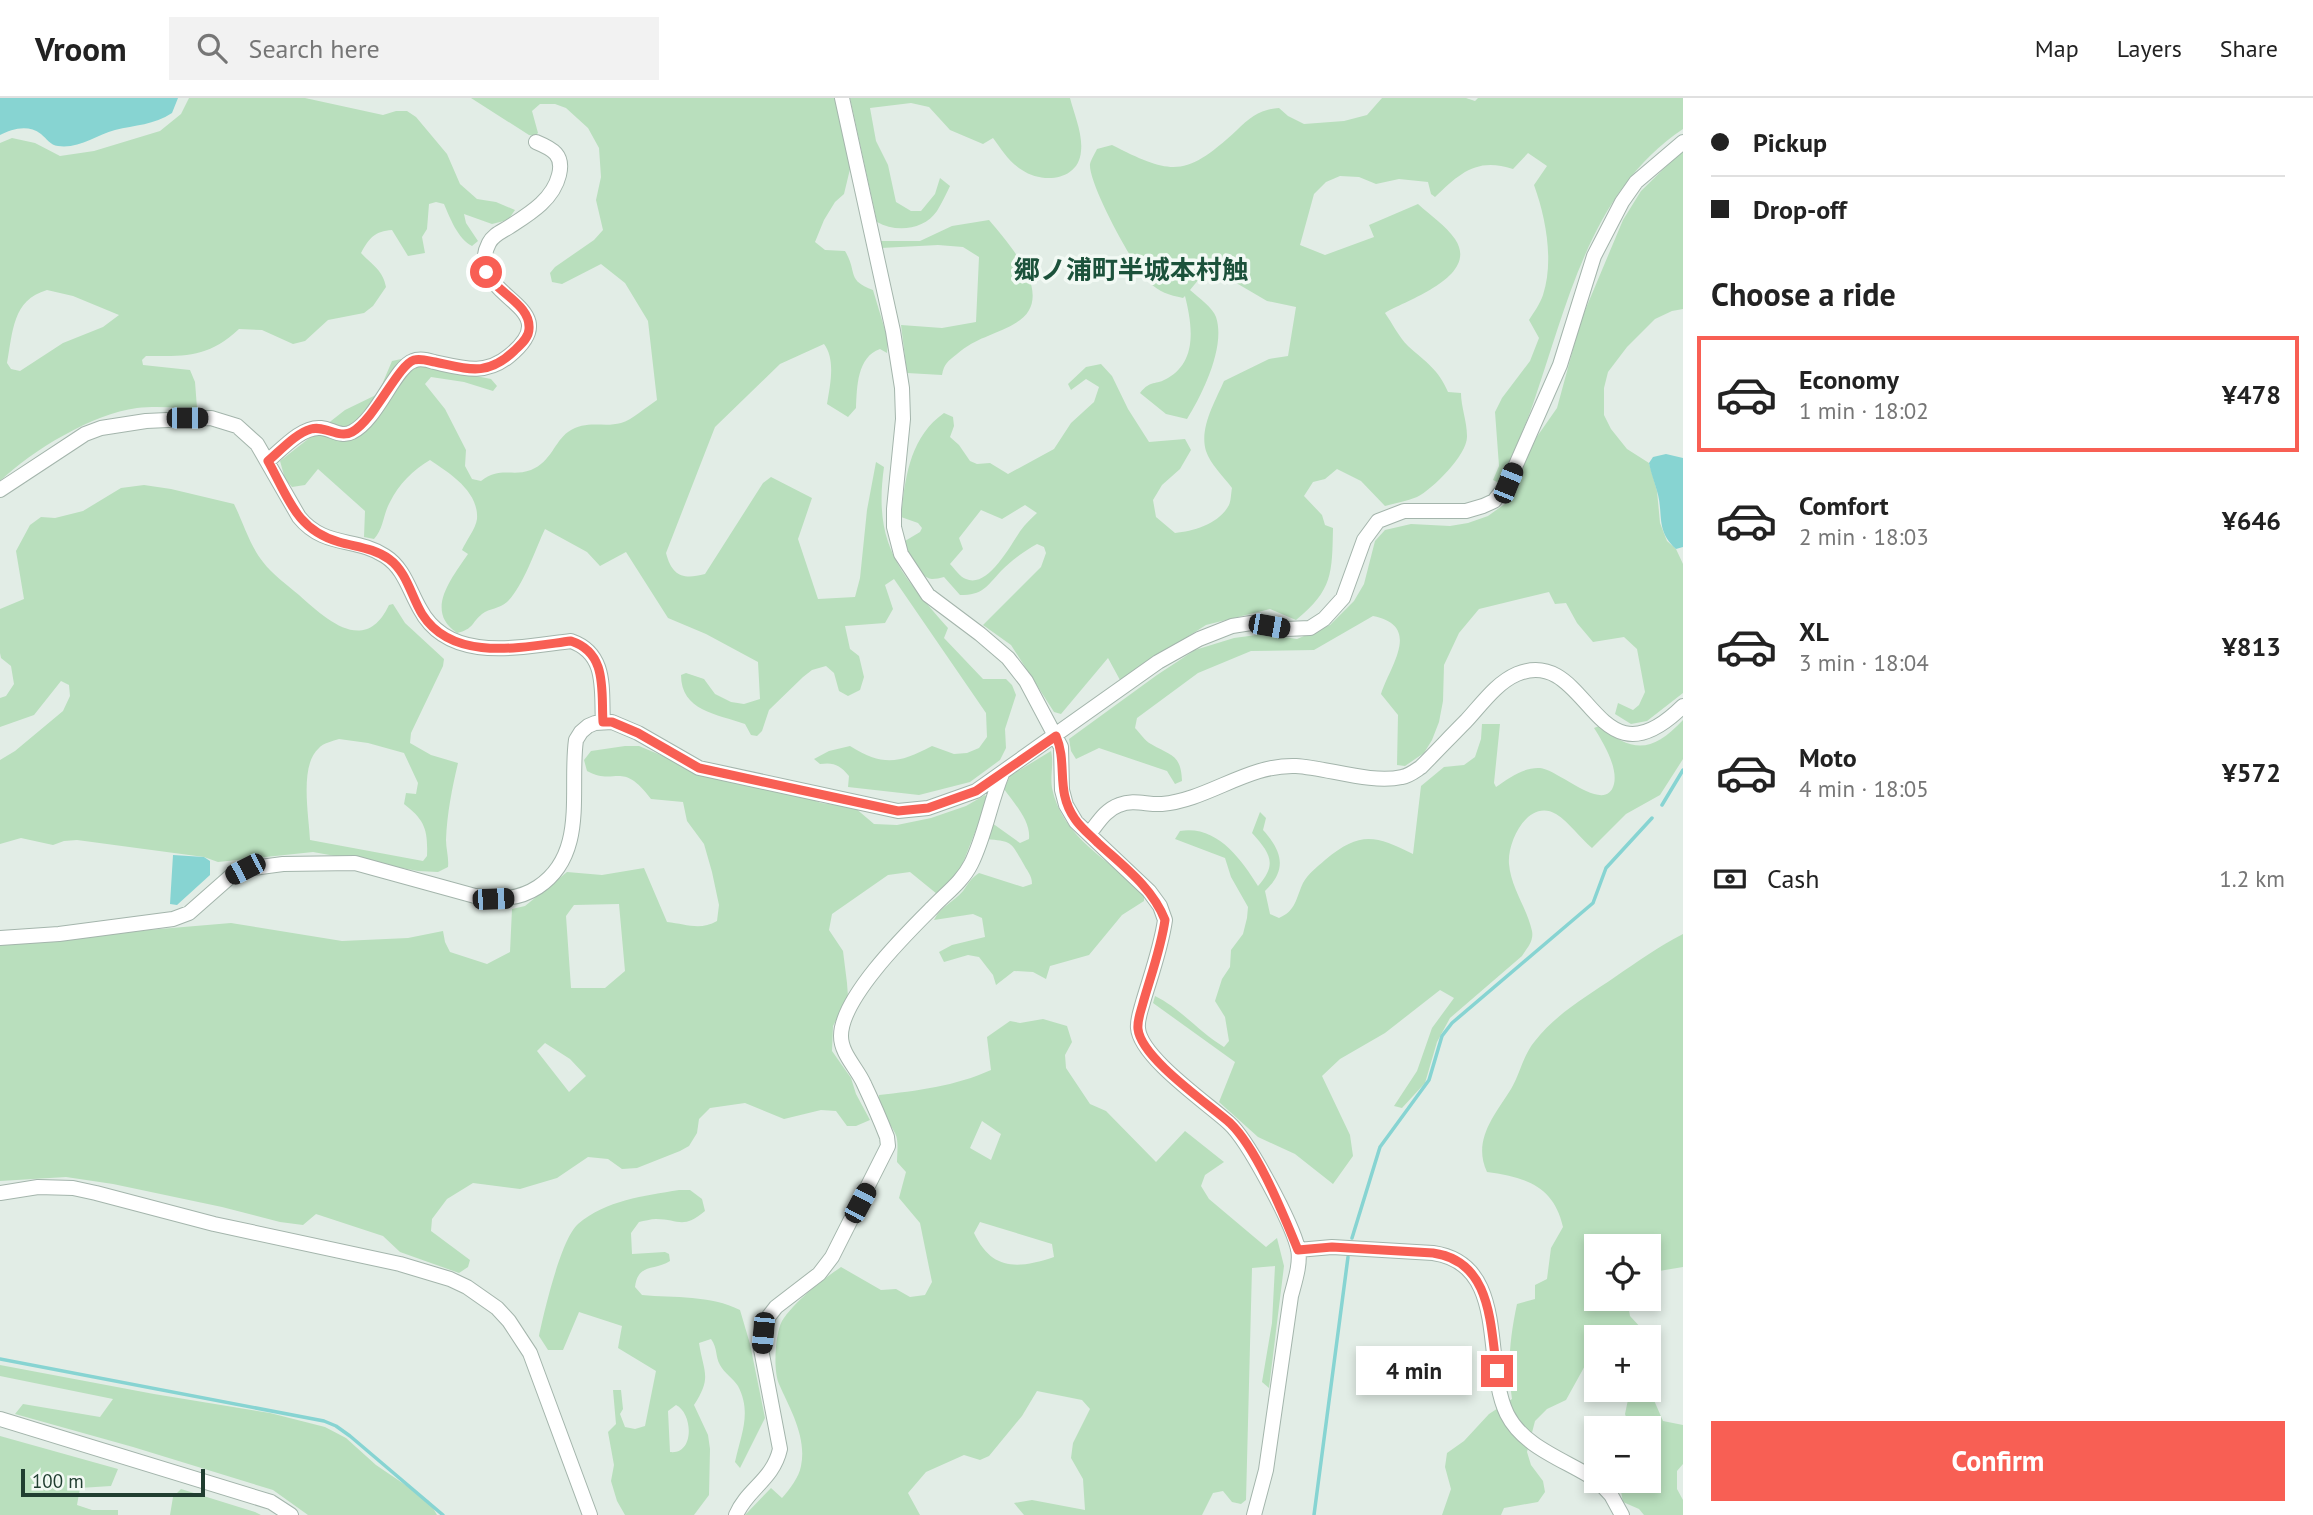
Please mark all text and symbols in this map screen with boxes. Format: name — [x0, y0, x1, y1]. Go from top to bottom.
search box — [169, 17, 659, 80]
text: Vroom — [35, 27, 127, 70]
icon: search — [193, 29, 231, 67]
text: Search here — [249, 32, 380, 65]
text: Map — [2035, 33, 2079, 64]
text: Layers — [2117, 33, 2182, 64]
text: Share — [2220, 33, 2278, 64]
text: Pickup — [1753, 126, 1827, 159]
text: Drop-off — [1753, 193, 1847, 226]
district label: 郷ノ浦町半城本村触 — [1014, 253, 1248, 286]
route start — [470, 256, 502, 288]
text: Choose a ride — [1711, 273, 1896, 315]
icon: car — [1715, 363, 1778, 426]
text: Economy — [1799, 363, 1899, 396]
text: ¥478 — [2222, 378, 2281, 411]
text: 1 min · 18:02 — [1799, 396, 1929, 425]
car — [167, 408, 209, 429]
car — [1491, 460, 1526, 506]
icon: car — [1715, 489, 1778, 552]
text: Comfort — [1799, 489, 1889, 522]
text: ¥646 — [2222, 504, 2281, 537]
text: 2 min · 18:03 — [1799, 522, 1929, 551]
car — [1247, 612, 1292, 640]
icon: car — [1715, 615, 1778, 678]
text: XL — [1799, 615, 1829, 648]
text: ¥813 — [2222, 630, 2281, 663]
text: 3 min · 18:04 — [1799, 648, 1929, 677]
icon: car — [1715, 741, 1778, 804]
text: Moto — [1799, 741, 1857, 774]
text: ¥572 — [2222, 756, 2281, 789]
text: 4 min · 18:05 — [1799, 774, 1929, 803]
car — [222, 850, 269, 888]
icon: cash — [1711, 860, 1749, 898]
text: Cash — [1767, 862, 1819, 895]
text: 1.2 km — [2219, 864, 2285, 893]
car — [472, 888, 515, 910]
car — [841, 1180, 880, 1226]
map controls — [1584, 1234, 1661, 1493]
button: locate — [1584, 1234, 1661, 1311]
car — [751, 1311, 776, 1355]
button: + — [1584, 1325, 1661, 1402]
callout: 4 min — [1357, 1346, 1472, 1396]
route end — [1481, 1355, 1513, 1387]
text: 4 min — [1386, 1356, 1442, 1385]
button: − — [1584, 1416, 1661, 1493]
button: Confirm — [1711, 1421, 2285, 1501]
scale bar — [21, 1466, 205, 1498]
text: 100 m — [32, 1469, 84, 1493]

